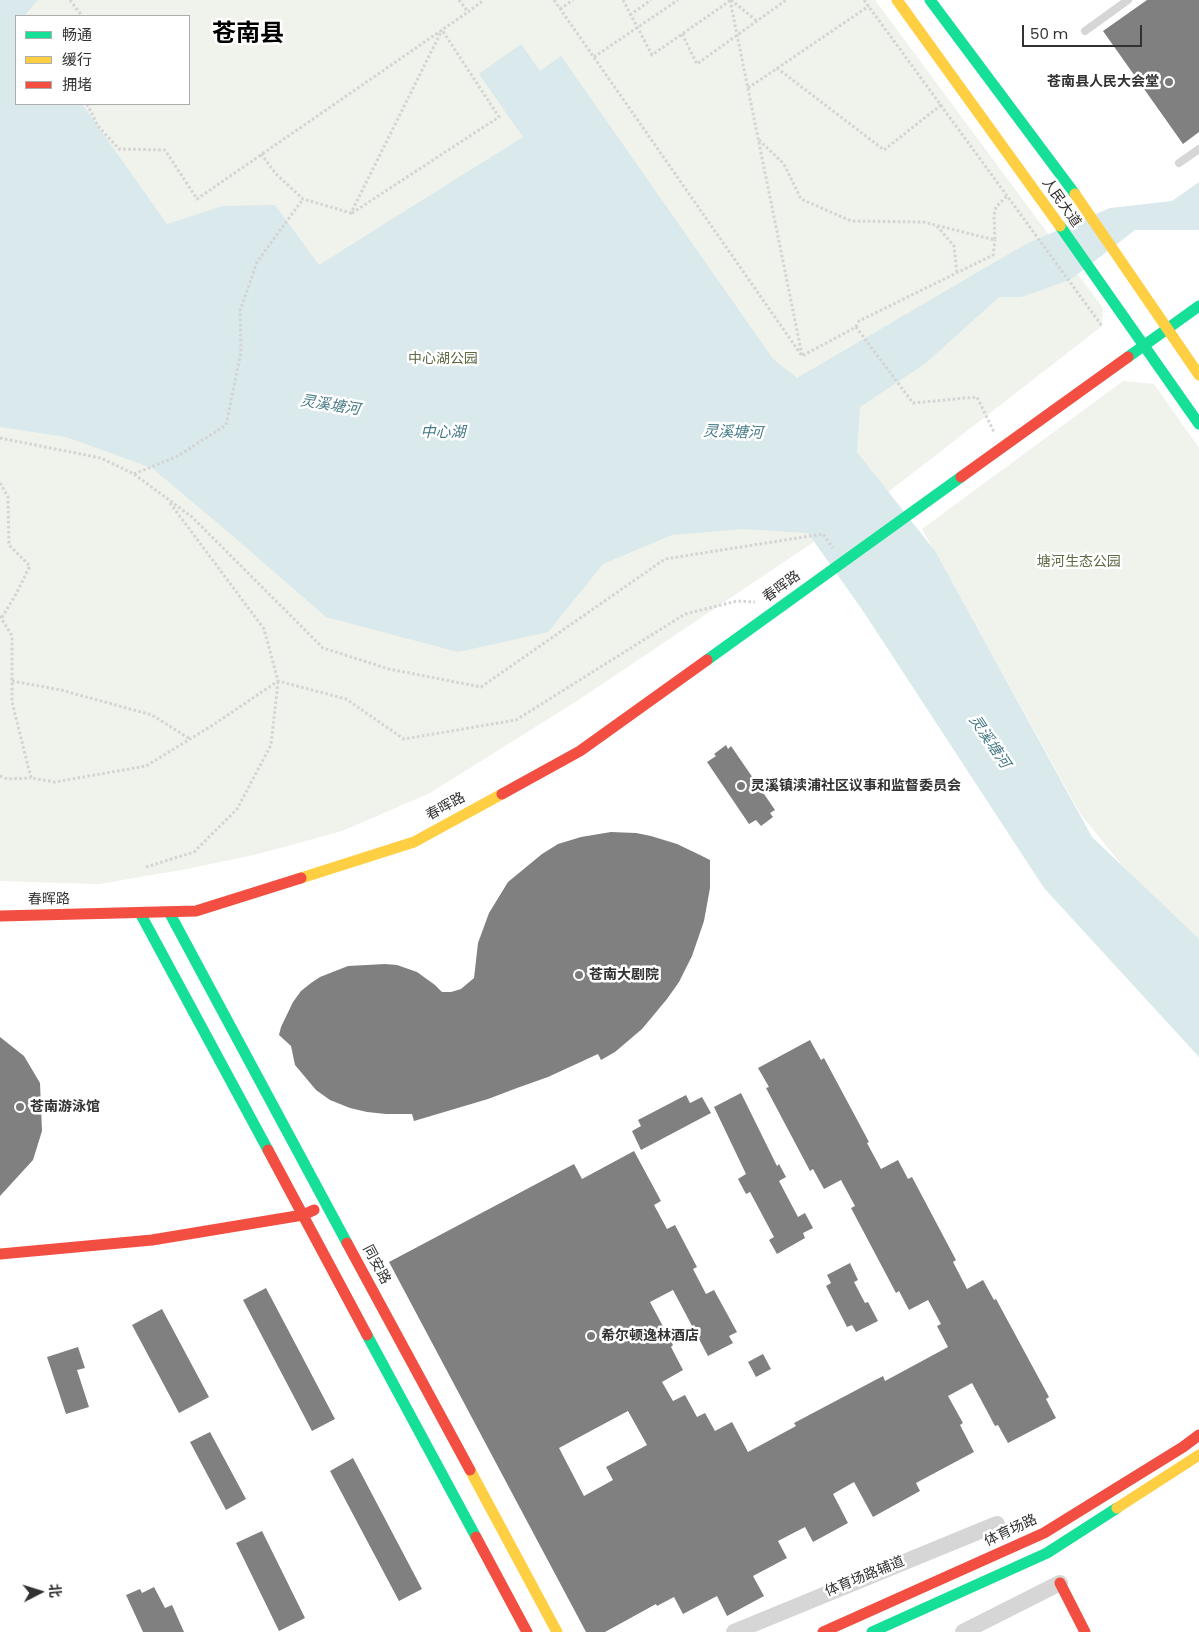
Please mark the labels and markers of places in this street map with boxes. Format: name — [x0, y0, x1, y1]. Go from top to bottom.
place label: 苍南县人民大会堂 — [1047, 74, 1159, 90]
marker: 苍南县人民大会堂 — [1163, 76, 1175, 88]
place label: 灵溪镇渎浦社区议事和监督委员会 — [751, 778, 961, 794]
marker: 灵溪镇渎浦社区议事和监督委员会 — [735, 780, 747, 792]
place label: 苍南大剧院 — [589, 967, 659, 983]
marker: 苍南大剧院 — [573, 969, 585, 981]
place label: 苍南游泳馆 — [30, 1099, 100, 1115]
marker: 苍南游泳馆 — [14, 1101, 26, 1113]
place label: 希尔顿逸林酒店 — [601, 1328, 699, 1344]
marker: 希尔顿逸林酒店 — [585, 1330, 597, 1342]

